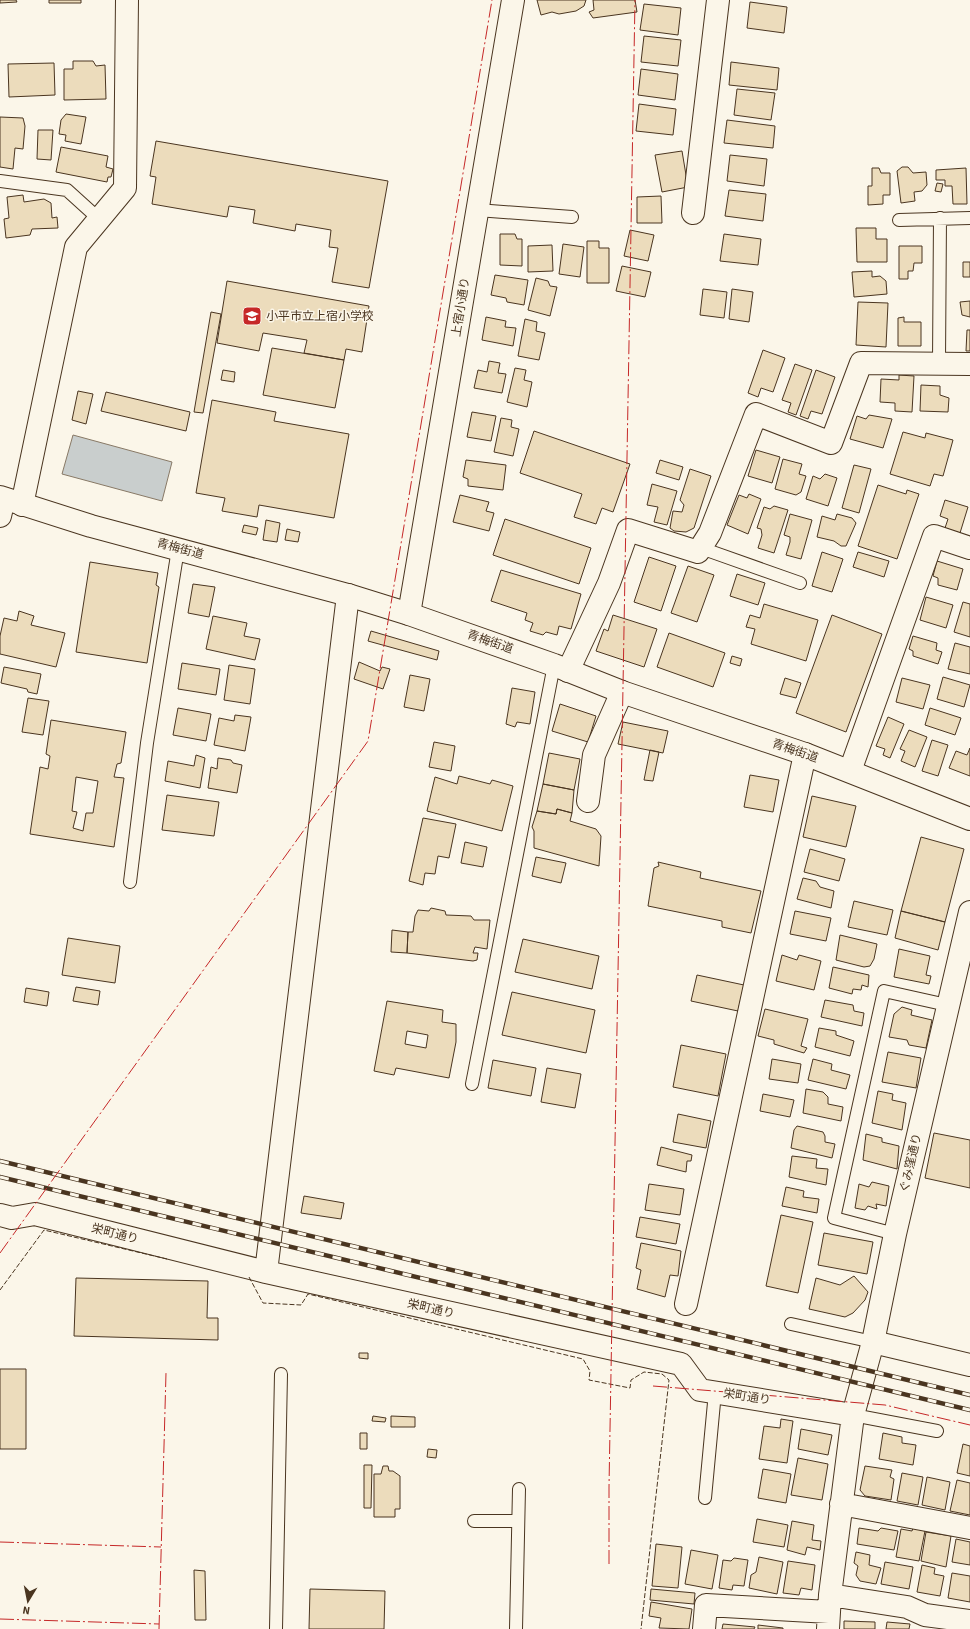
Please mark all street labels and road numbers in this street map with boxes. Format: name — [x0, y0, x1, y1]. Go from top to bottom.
street label: 上宿小通り — [448, 276, 474, 338]
street label: 青梅街道 — [155, 535, 205, 563]
street label: 青梅街道 — [465, 626, 515, 658]
street label: 青梅街道 — [770, 735, 820, 767]
street label: ぐみ窪通り — [896, 1132, 926, 1194]
street label: 栄町通り — [90, 1220, 140, 1248]
street label: 栄町通り — [406, 1295, 456, 1323]
street label: 栄町通り — [722, 1385, 772, 1409]

